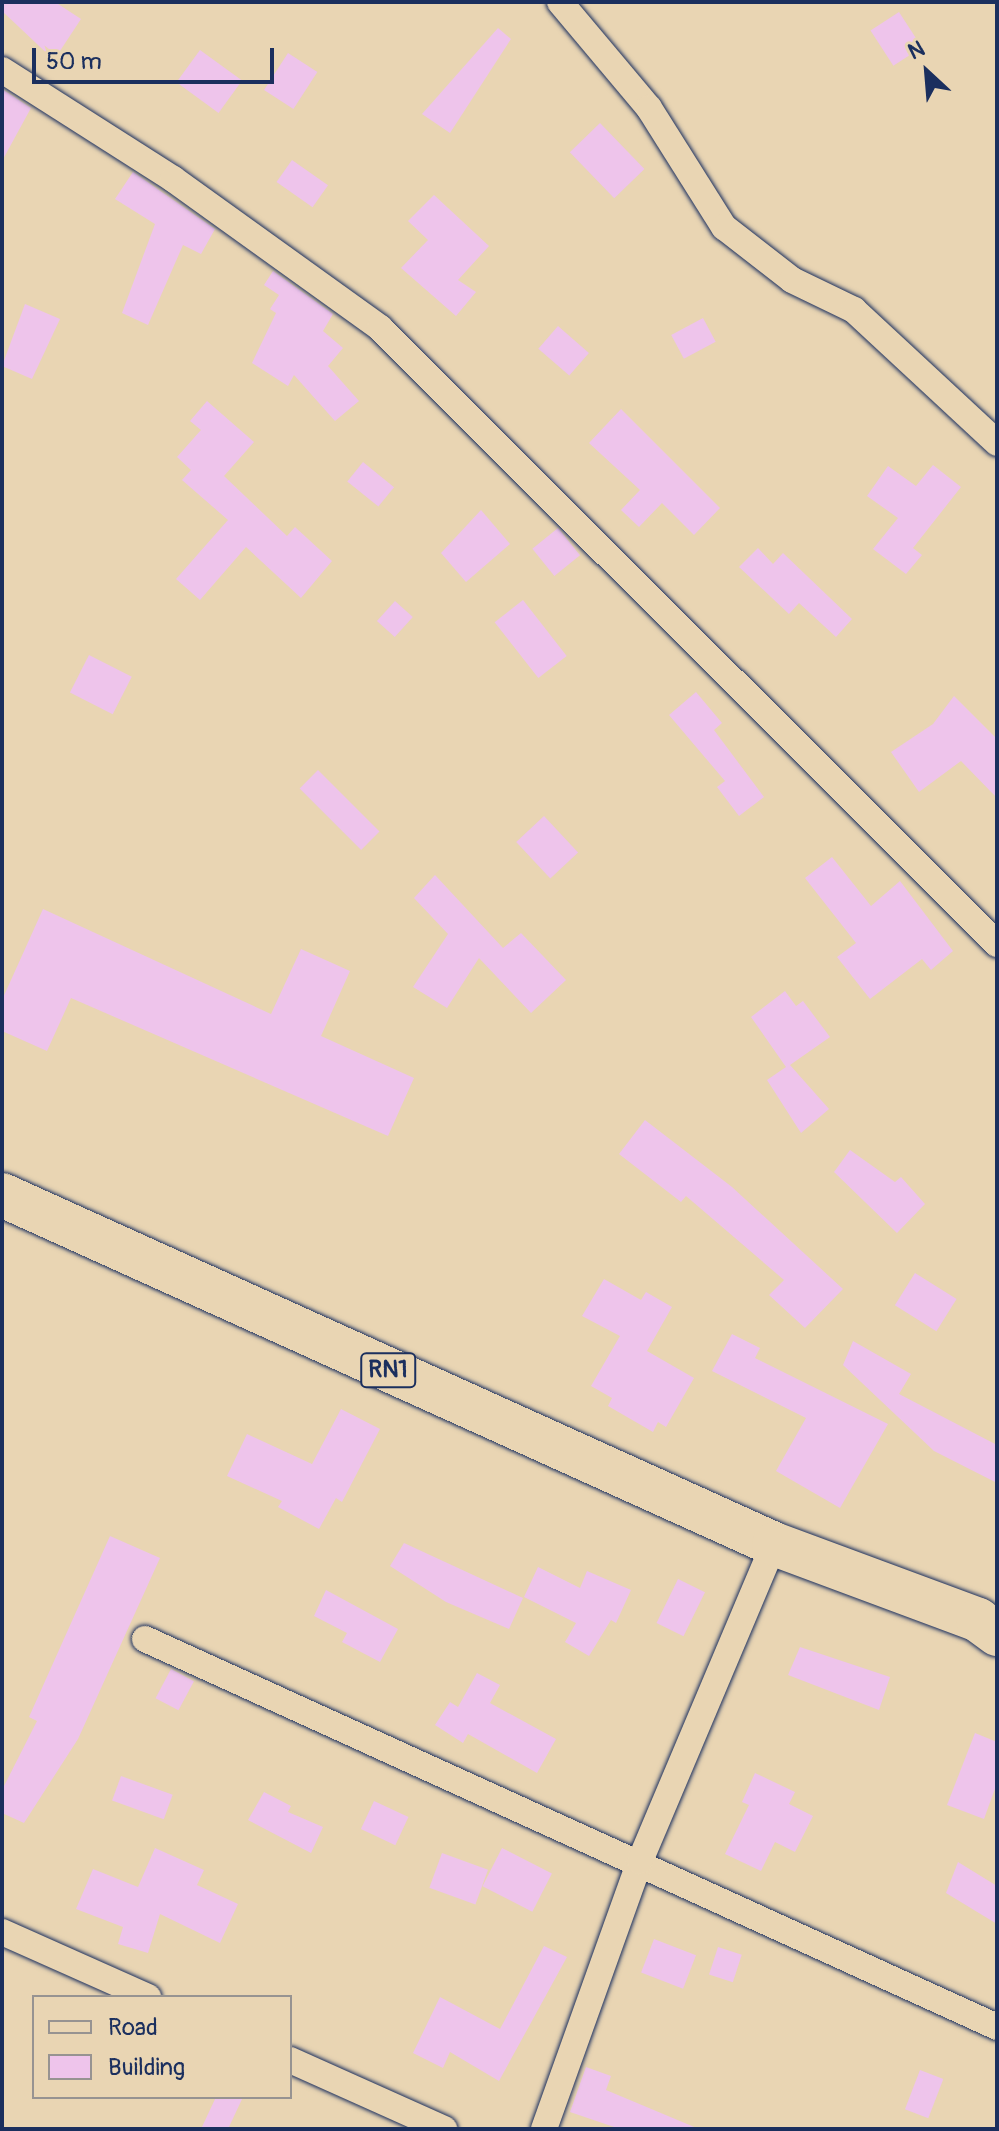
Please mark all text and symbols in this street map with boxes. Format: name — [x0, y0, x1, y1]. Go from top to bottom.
scale bar — [36, 32, 278, 82]
north arrow — [887, 32, 967, 112]
text: N — [904, 35, 929, 66]
text: 50 m — [46, 47, 102, 76]
road number: RN1 — [360, 1350, 416, 1390]
legend — [32, 1995, 292, 2099]
text: Road — [108, 2013, 158, 2042]
text: Building — [108, 2053, 185, 2082]

